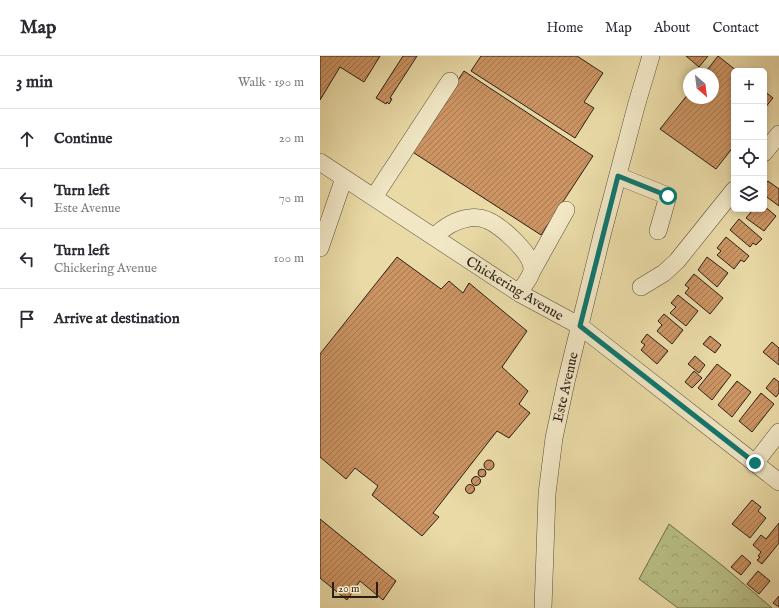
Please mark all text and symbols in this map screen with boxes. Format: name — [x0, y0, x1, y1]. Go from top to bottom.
text: Map — [20, 16, 56, 40]
text: Home — [547, 19, 583, 37]
text: Map — [605, 19, 632, 37]
text: About — [654, 19, 690, 37]
text: Contact — [712, 19, 759, 37]
north arrow — [683, 68, 719, 104]
map controls — [731, 68, 767, 212]
button: + — [731, 68, 767, 104]
text: 3 min — [16, 72, 53, 93]
text: Walk · 190 m — [238, 74, 304, 91]
button: − — [731, 104, 767, 140]
icon: ahead — [16, 128, 38, 150]
text: Continue — [54, 129, 112, 148]
text: 20 m — [279, 130, 304, 147]
button: locate — [731, 140, 767, 176]
button: layers — [731, 176, 767, 212]
text: Turn left — [54, 181, 110, 200]
route start — [659, 187, 677, 205]
icon: left — [16, 188, 38, 210]
text: 70 m — [279, 190, 304, 207]
text: Este Avenue — [54, 200, 121, 217]
text: Turn left — [54, 241, 110, 260]
icon: left — [16, 248, 38, 270]
text: 100 m — [274, 250, 304, 267]
street label: Chickering Avenue — [462, 253, 567, 325]
text: Chickering Avenue — [54, 260, 157, 277]
icon: arrive — [16, 308, 38, 330]
text: Arrive at destination — [54, 309, 180, 328]
street label: Este Avenue — [549, 350, 583, 424]
route end — [746, 454, 764, 472]
scale bar — [332, 580, 378, 599]
text: 20 m — [338, 582, 359, 596]

